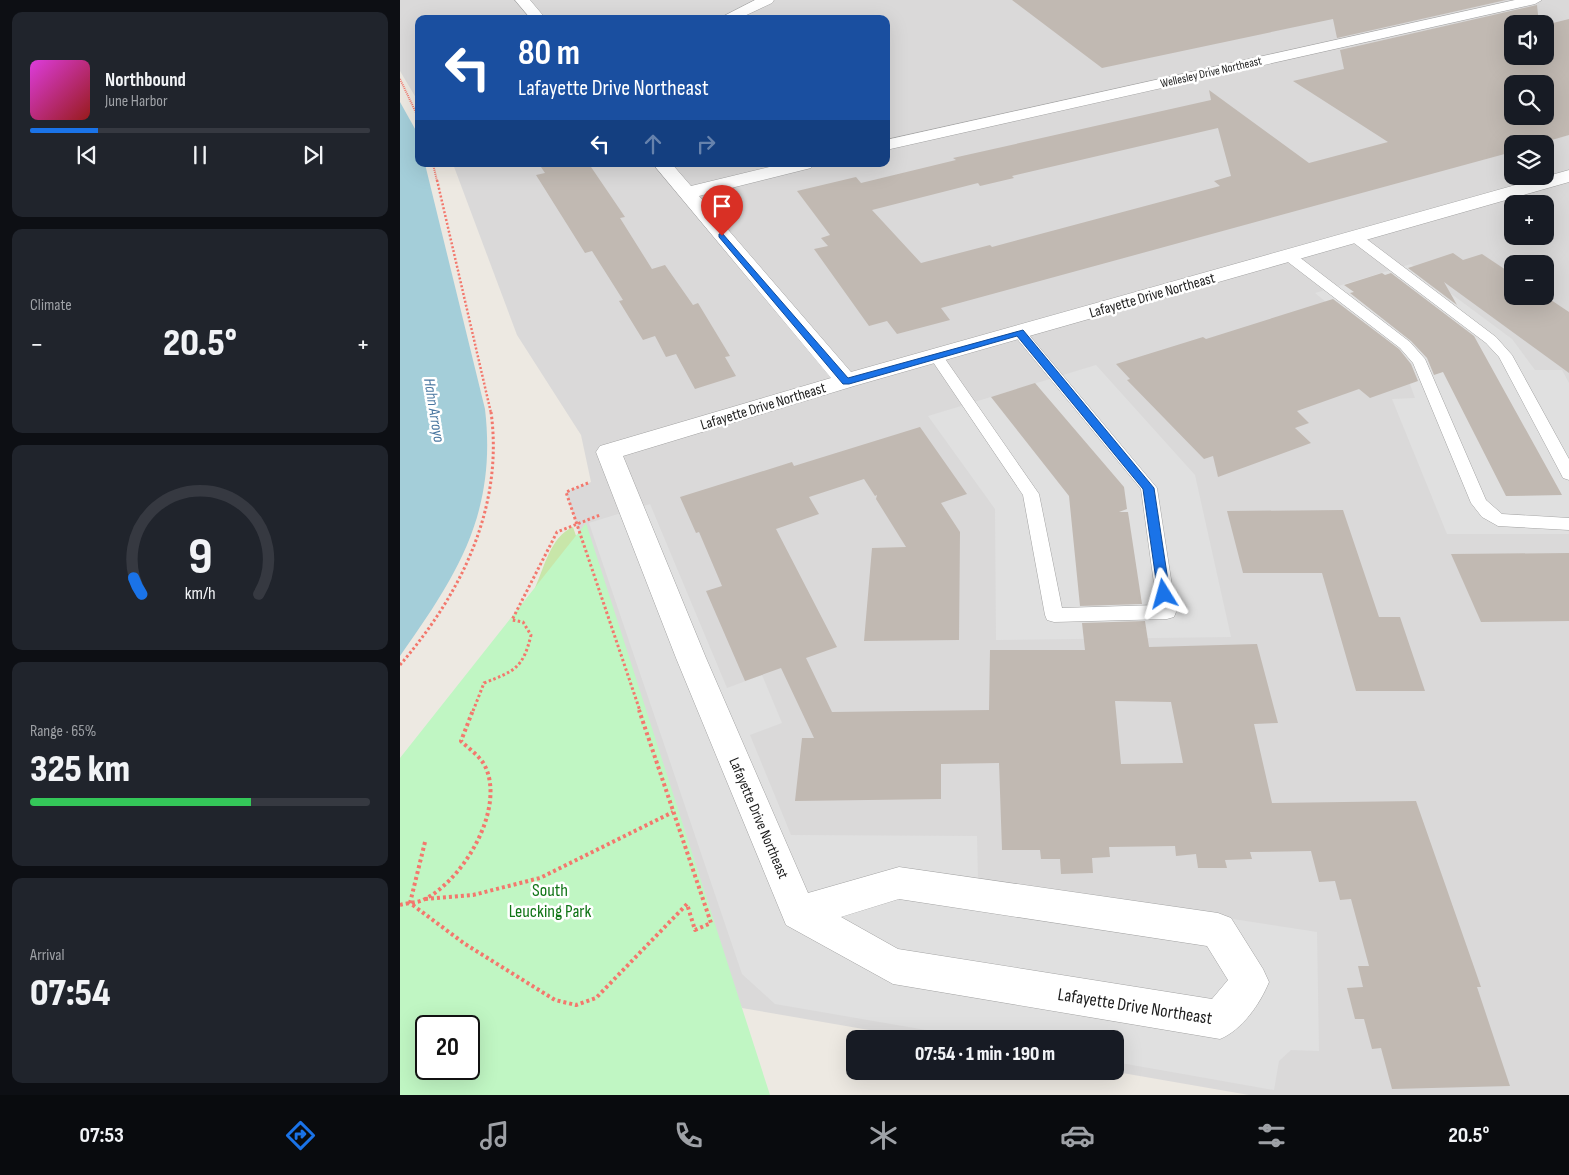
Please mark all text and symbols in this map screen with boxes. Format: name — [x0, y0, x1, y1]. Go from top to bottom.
map controls — [1504, 15, 1554, 305]
button: sound — [1504, 15, 1554, 65]
text: 80 m — [518, 32, 580, 75]
icon: left — [435, 35, 500, 100]
street label: Wellesley Drive Northeast — [1159, 53, 1263, 91]
text: Northbound — [105, 69, 186, 92]
text: Lafayette Drive Northeast — [518, 75, 709, 102]
button: search — [1504, 75, 1554, 125]
text: June Harbor — [105, 92, 168, 111]
icon: left — [586, 130, 614, 158]
icon: ahead — [639, 130, 667, 158]
icon: right — [692, 130, 720, 158]
button: layers — [1504, 135, 1554, 185]
icon: previous — [73, 141, 101, 169]
icon: pause — [186, 141, 214, 169]
icon: next — [299, 141, 327, 169]
pin — [701, 185, 743, 236]
icon: arrive — [708, 192, 736, 220]
button: + — [1504, 195, 1554, 245]
button: − — [1504, 255, 1554, 305]
street label: Lafayette Drive Northeast — [1087, 268, 1218, 323]
text: Climate — [30, 296, 72, 315]
text: 20.5° — [163, 321, 237, 366]
text: − — [30, 328, 44, 361]
text: + — [356, 328, 370, 361]
water label: Hahn Arroyo — [419, 377, 448, 444]
street label: Lafayette Drive Northeast — [698, 378, 828, 435]
text: 9 — [188, 526, 212, 589]
position arrow — [1137, 567, 1189, 619]
text: km/h — [185, 583, 215, 604]
text: Range · 65% — [30, 722, 96, 741]
text: 325 km — [30, 747, 130, 792]
street label: Lafayette Drive Northeast — [724, 755, 793, 882]
park label: South Leucking Park — [509, 880, 591, 922]
text: Arrival — [30, 946, 64, 965]
text: 07:54 — [30, 971, 111, 1016]
street label: Lafayette Drive Northeast — [1056, 984, 1214, 1029]
speed limit sign: 20 — [415, 1015, 480, 1080]
text: 07:54 · 1 min · 190 m — [915, 1043, 1055, 1066]
icon: directions — [283, 1118, 318, 1153]
icon: music — [477, 1118, 512, 1153]
icon: phone — [671, 1118, 706, 1153]
icon: climate — [866, 1118, 901, 1153]
icon: car — [1060, 1118, 1095, 1153]
icon: filters — [1254, 1118, 1289, 1153]
text: 07:53 — [80, 1122, 124, 1149]
text: 20.5° — [1448, 1122, 1489, 1149]

